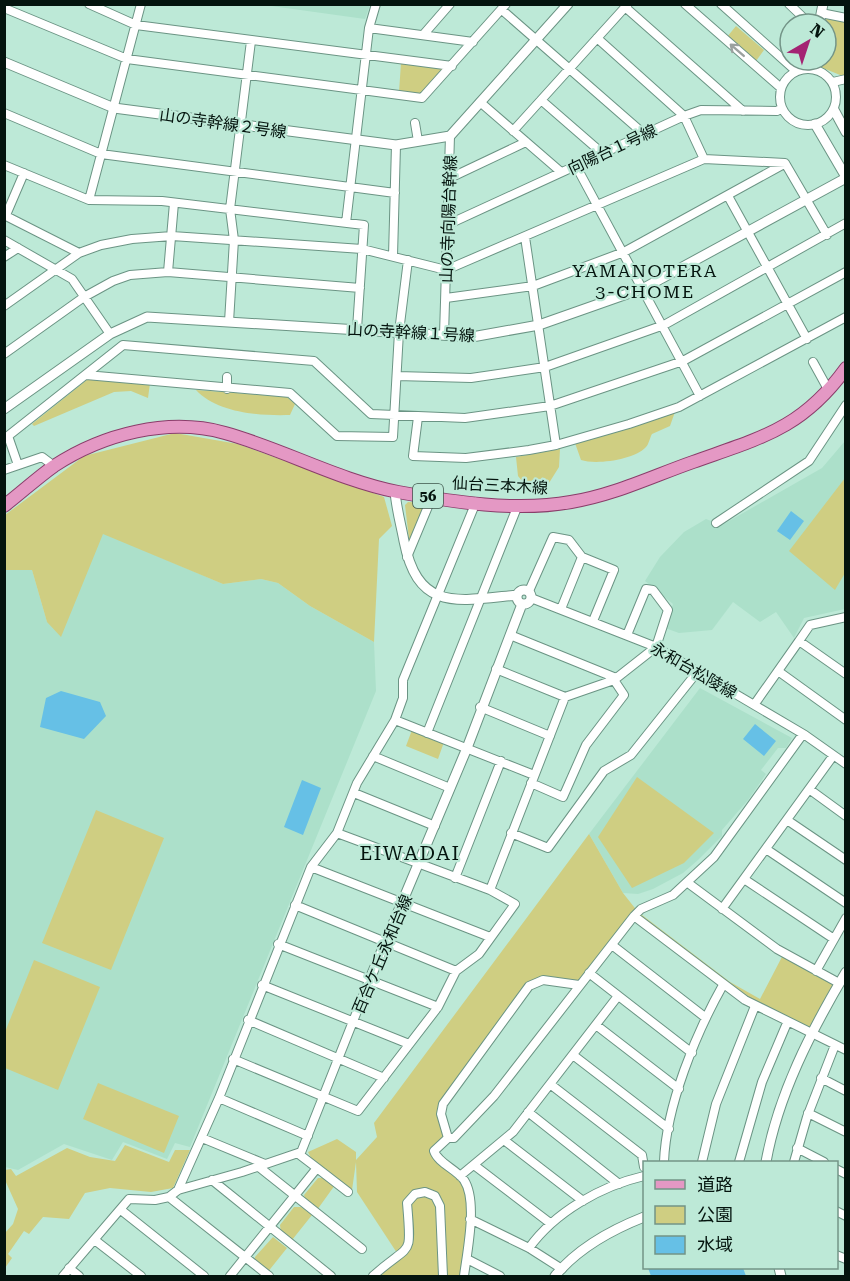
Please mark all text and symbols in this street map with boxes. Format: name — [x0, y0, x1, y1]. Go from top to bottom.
north arrow — [778, 12, 838, 72]
text: N — [806, 19, 828, 42]
one-way arrow — [729, 43, 745, 56]
street label: 山の寺幹線２号線 — [158, 105, 288, 142]
street label: 向陽台１号線 — [565, 121, 660, 178]
street label: 山の寺向陽台幹線 — [437, 155, 460, 283]
district label: YAMANOTERA 3-CHOME — [572, 260, 718, 302]
street label: 山の寺幹線１号線 — [347, 320, 475, 345]
street label: 仙台三本木線 — [452, 473, 548, 497]
road number: 56 — [413, 484, 443, 508]
street label: 永和台松陵線 — [647, 638, 740, 703]
district label: EIWADAI — [360, 841, 460, 865]
street label: 百合ケ丘永和台線 — [349, 892, 416, 1017]
legend — [643, 1161, 838, 1269]
text: 道路 — [697, 1174, 733, 1195]
text: 公園 — [697, 1204, 733, 1225]
text: 水域 — [697, 1234, 733, 1255]

